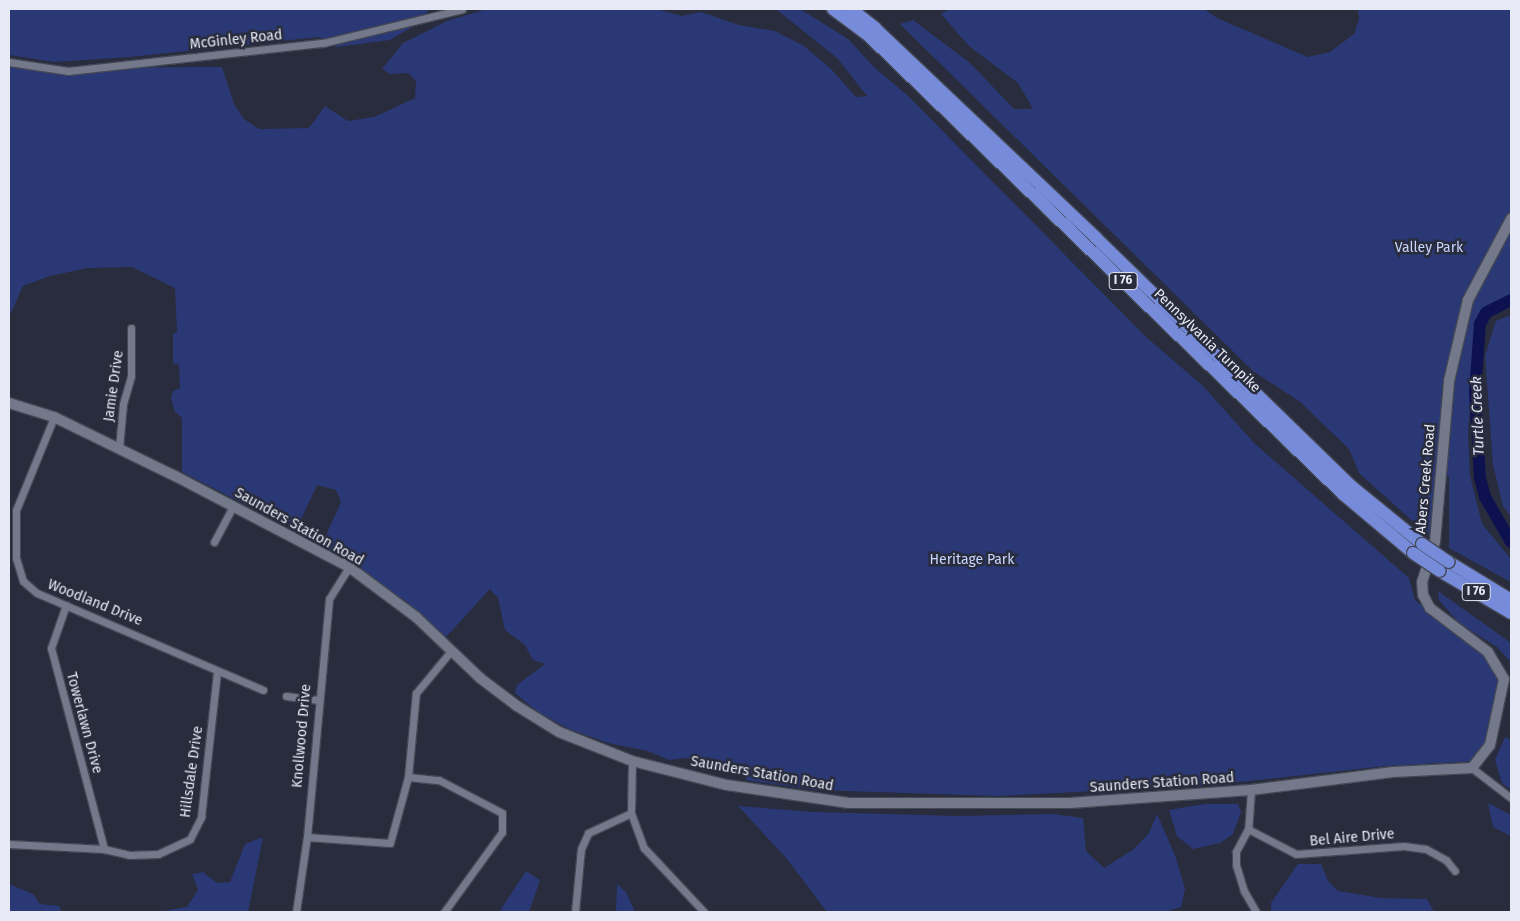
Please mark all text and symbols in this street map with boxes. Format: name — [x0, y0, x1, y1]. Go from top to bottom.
street label: McGinley Road — [189, 27, 283, 53]
park label: Valley Park — [1395, 240, 1463, 256]
road number: I 76 — [1108, 272, 1138, 290]
street label: Pennsylvania Turnpike — [1150, 286, 1264, 396]
street label: Jamie Drive — [101, 349, 127, 423]
water label: Turtle Creek — [1468, 376, 1488, 456]
street label: Abers Creek Road — [1413, 423, 1439, 535]
street label: Saunders Station Road — [232, 485, 366, 569]
park label: Heritage Park — [930, 552, 1014, 568]
street label: Woodland Drive — [45, 576, 145, 630]
road number: I 76 — [1461, 582, 1491, 602]
street label: Towerlawn Drive — [62, 671, 106, 775]
street label: Knollwood Drive — [289, 683, 315, 789]
street label: Hillsdale Drive — [177, 725, 207, 819]
street label: Saunders Station Road — [689, 753, 835, 795]
street label: Saunders Station Road — [1089, 770, 1235, 796]
street label: Bel Aire Drive — [1309, 826, 1395, 850]

